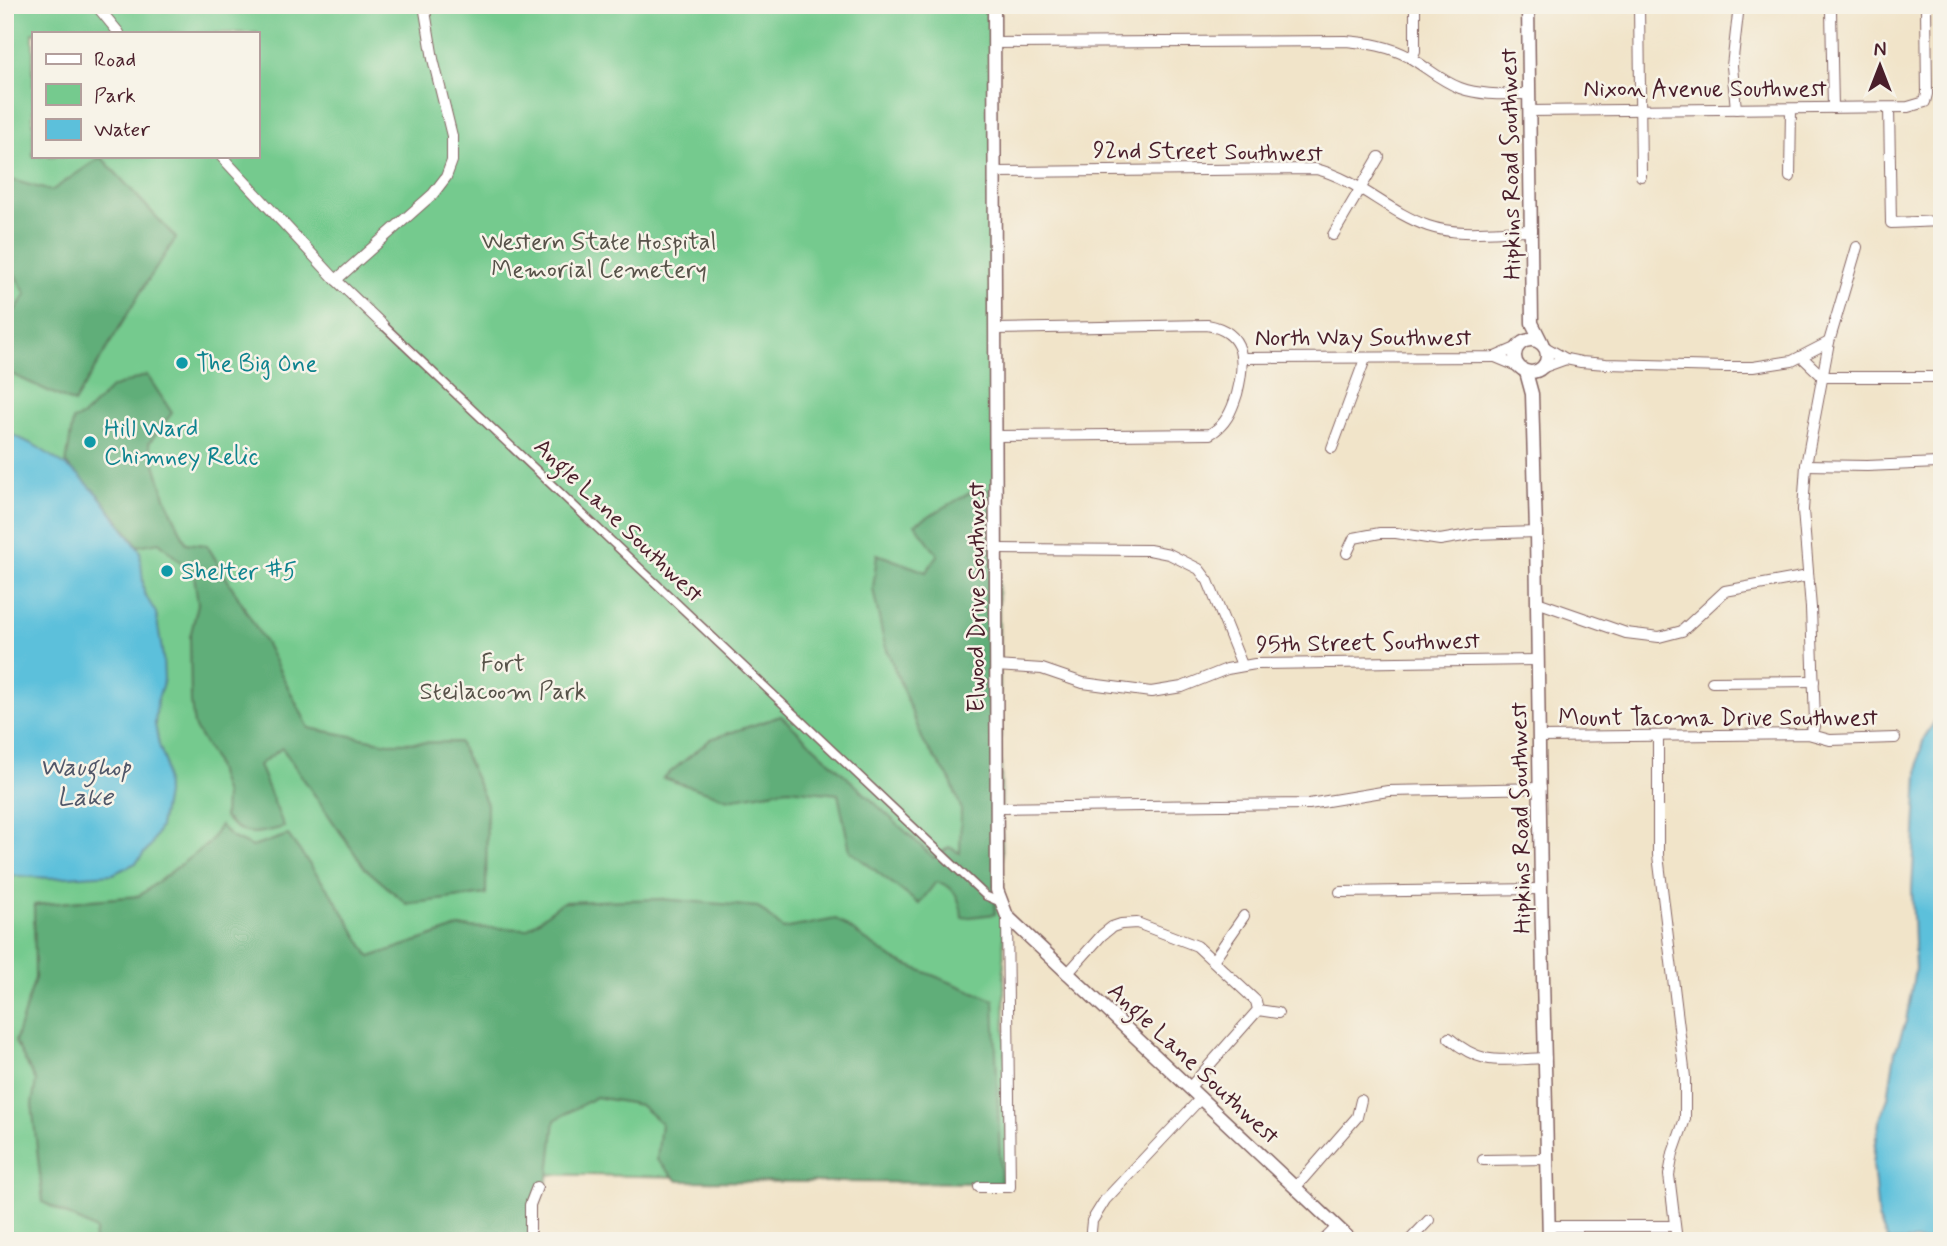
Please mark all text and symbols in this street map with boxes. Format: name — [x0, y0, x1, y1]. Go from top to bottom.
legend — [32, 32, 259, 158]
north arrow — [1846, 32, 1916, 102]
text: N — [1874, 38, 1886, 63]
text: Road — [94, 46, 136, 74]
street label: Hipkins Road Southwest — [1494, 47, 1529, 280]
street label: Nixon Avenue Southwest — [1583, 74, 1827, 105]
text: Park — [94, 82, 136, 110]
text: Water — [94, 116, 150, 144]
street label: 92nd Street Southwest — [1093, 135, 1324, 170]
park label: Western State Hospital Memorial Cemetery — [481, 227, 717, 286]
street label: North Way Southwest — [1255, 323, 1472, 354]
place label: The Big One — [196, 349, 317, 380]
marker: The Big One — [174, 355, 190, 371]
place label: Hill Ward Chimney Relic — [104, 414, 259, 473]
street label: Angle Lane Southwest — [524, 432, 710, 613]
marker: Hill Ward Chimney Relic — [82, 434, 98, 450]
street label: Elwood Drive Southwest — [962, 481, 993, 712]
place label: Shelter #5 — [181, 557, 297, 588]
marker: Shelter #5 — [159, 563, 175, 579]
street label: 95th Street Southwest — [1256, 626, 1481, 661]
park label: Fort Steilacoom Park — [420, 649, 587, 708]
street label: Hipkins Road Southwest — [1504, 701, 1539, 934]
street label: Mount Tacoma Drive Southwest — [1558, 703, 1878, 734]
water label: Waughop Lake — [39, 751, 132, 815]
street label: Angle Lane Southwest — [1098, 976, 1286, 1154]

